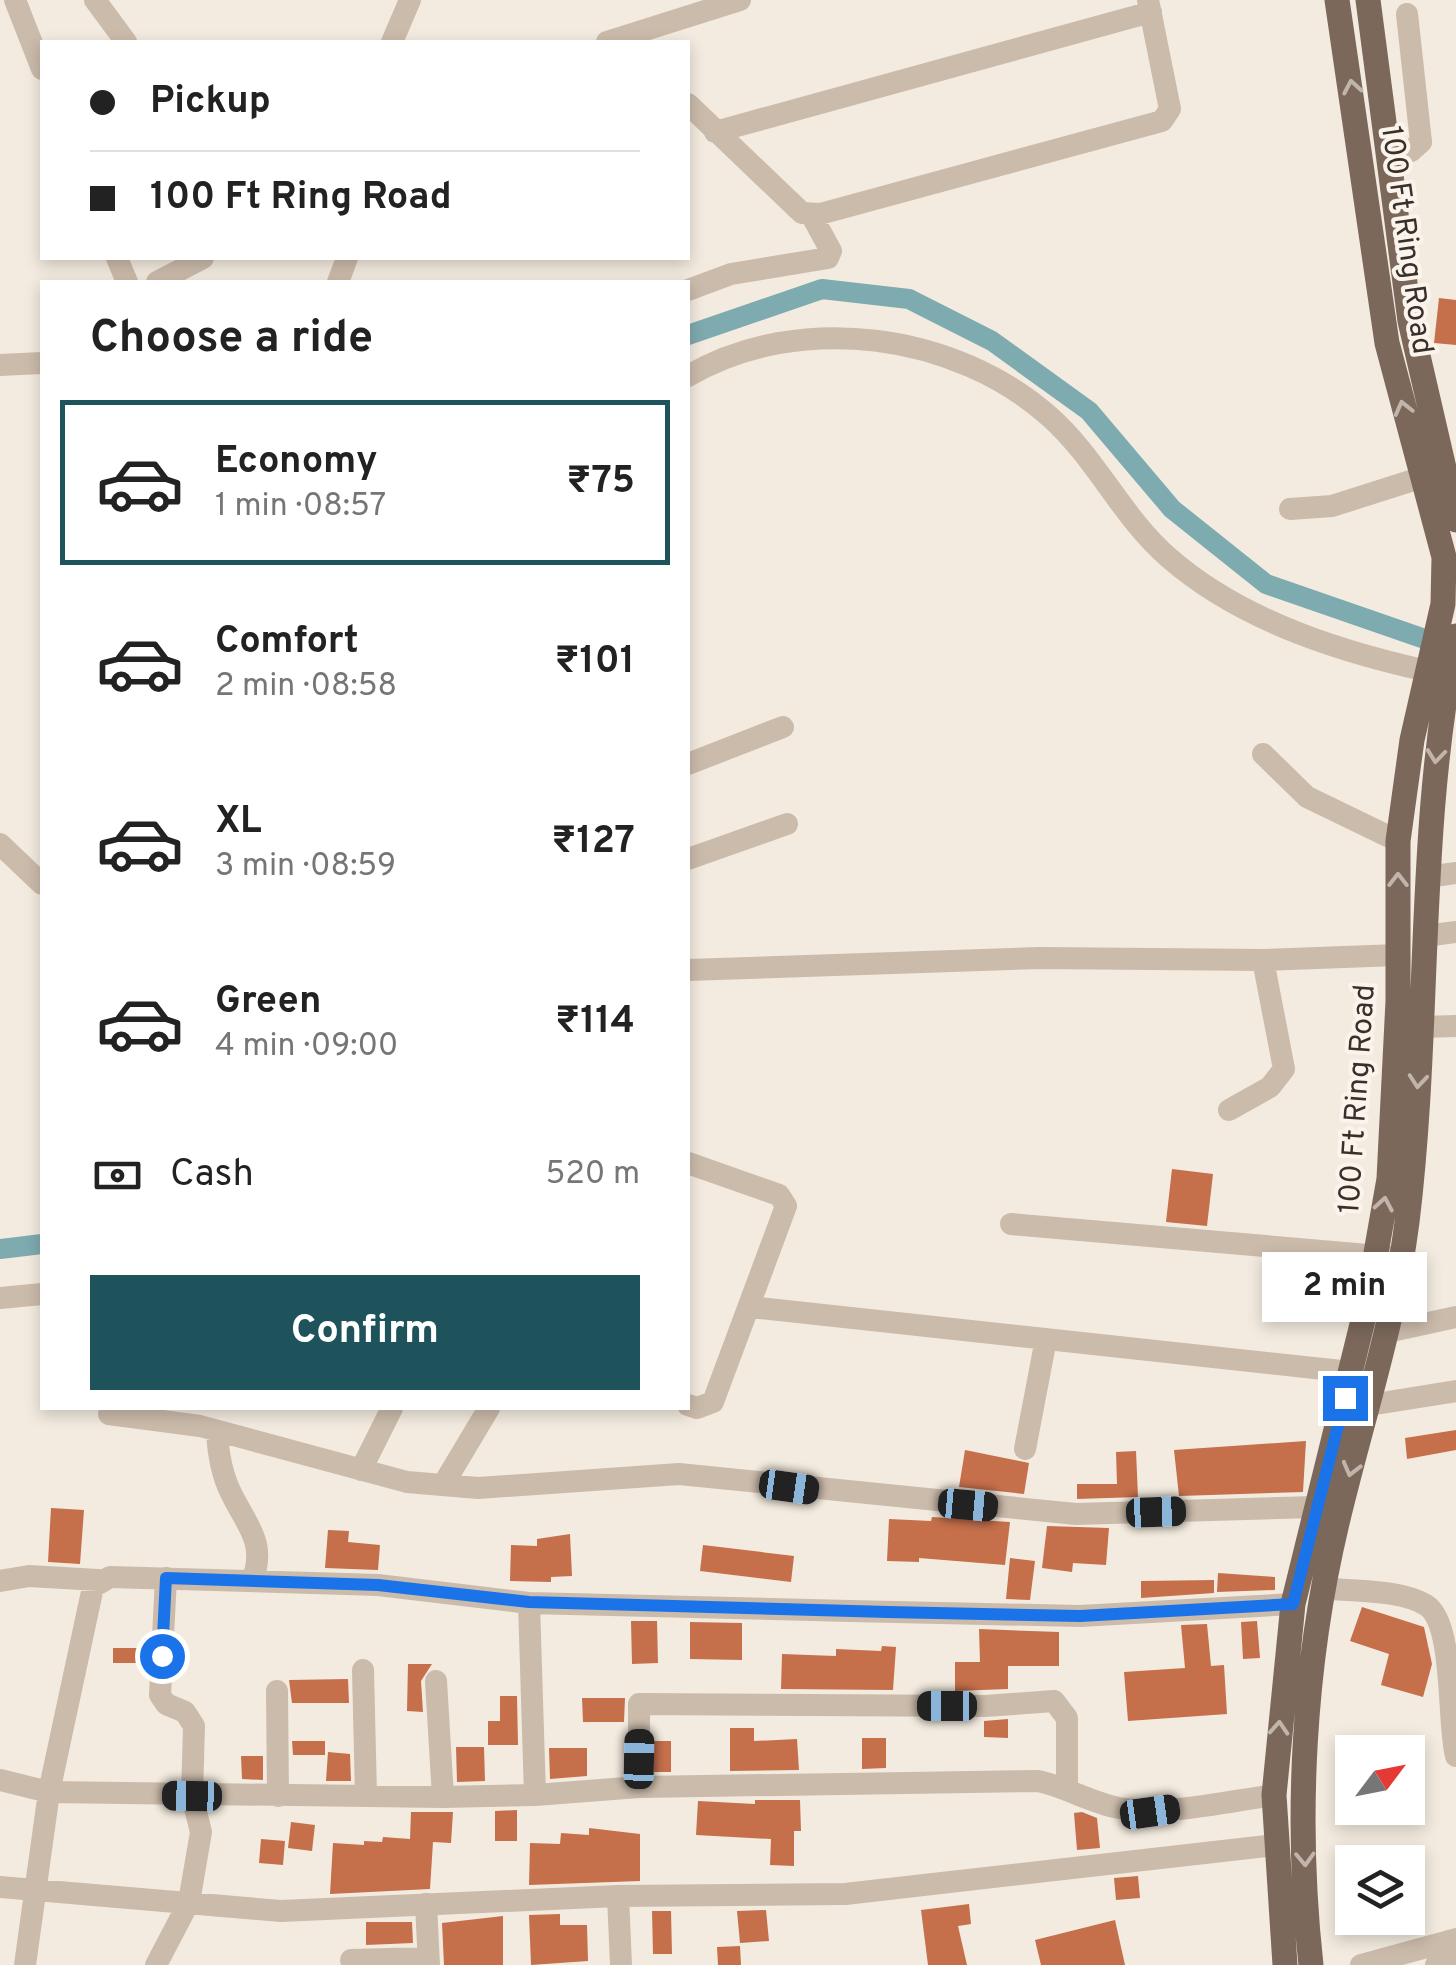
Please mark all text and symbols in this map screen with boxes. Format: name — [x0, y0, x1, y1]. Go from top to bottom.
text: Pickup — [150, 78, 271, 127]
one-way arrow — [1342, 79, 1363, 95]
street label: 100 Ft Ring Road — [1371, 124, 1440, 357]
text: 100 Ft Ring Road — [150, 174, 452, 223]
text: Choose a ride — [90, 311, 373, 368]
one-way arrow — [1394, 400, 1415, 417]
icon: car — [95, 438, 185, 528]
text: Economy — [215, 438, 377, 487]
text: ₹75 — [566, 458, 635, 507]
text: 1 min · 08:57 — [215, 487, 386, 527]
icon: car — [95, 618, 185, 708]
text: Comfort — [215, 618, 359, 667]
text: ₹101 — [555, 638, 635, 687]
text: 2 min · 08:58 — [215, 667, 397, 707]
one-way arrow — [1426, 749, 1448, 765]
icon: car — [95, 798, 185, 888]
text: XL — [215, 798, 262, 847]
text: ₹127 — [552, 818, 635, 867]
text: 3 min · 08:59 — [215, 847, 396, 887]
one-way arrow — [1387, 871, 1409, 886]
icon: car — [95, 978, 185, 1068]
text: Green — [215, 978, 321, 1027]
street label: 100 Ft Ring Road — [1332, 983, 1385, 1215]
text: ₹114 — [555, 998, 635, 1047]
text: 4 min · 09:00 — [215, 1027, 398, 1067]
one-way arrow — [1408, 1073, 1430, 1089]
icon: cash — [90, 1148, 145, 1203]
text: Cash — [170, 1151, 254, 1200]
text: 520 m — [546, 1155, 640, 1195]
one-way arrow — [1373, 1196, 1394, 1213]
callout: 2 min — [1262, 1253, 1428, 1323]
text: 2 min — [1303, 1267, 1386, 1307]
button: Confirm — [90, 1275, 640, 1390]
route end — [1323, 1376, 1368, 1421]
one-way arrow — [1342, 1460, 1363, 1477]
car — [757, 1468, 821, 1506]
car — [937, 1487, 999, 1523]
car — [1125, 1496, 1187, 1528]
route start — [140, 1634, 185, 1679]
car — [917, 1691, 977, 1721]
one-way arrow — [1268, 1720, 1290, 1736]
car — [623, 1729, 655, 1789]
north arrow — [1335, 1735, 1425, 1825]
map controls — [1335, 1735, 1425, 1935]
car — [162, 1780, 222, 1812]
car — [1118, 1793, 1182, 1831]
button: layers — [1335, 1845, 1425, 1935]
one-way arrow — [1294, 1852, 1315, 1868]

